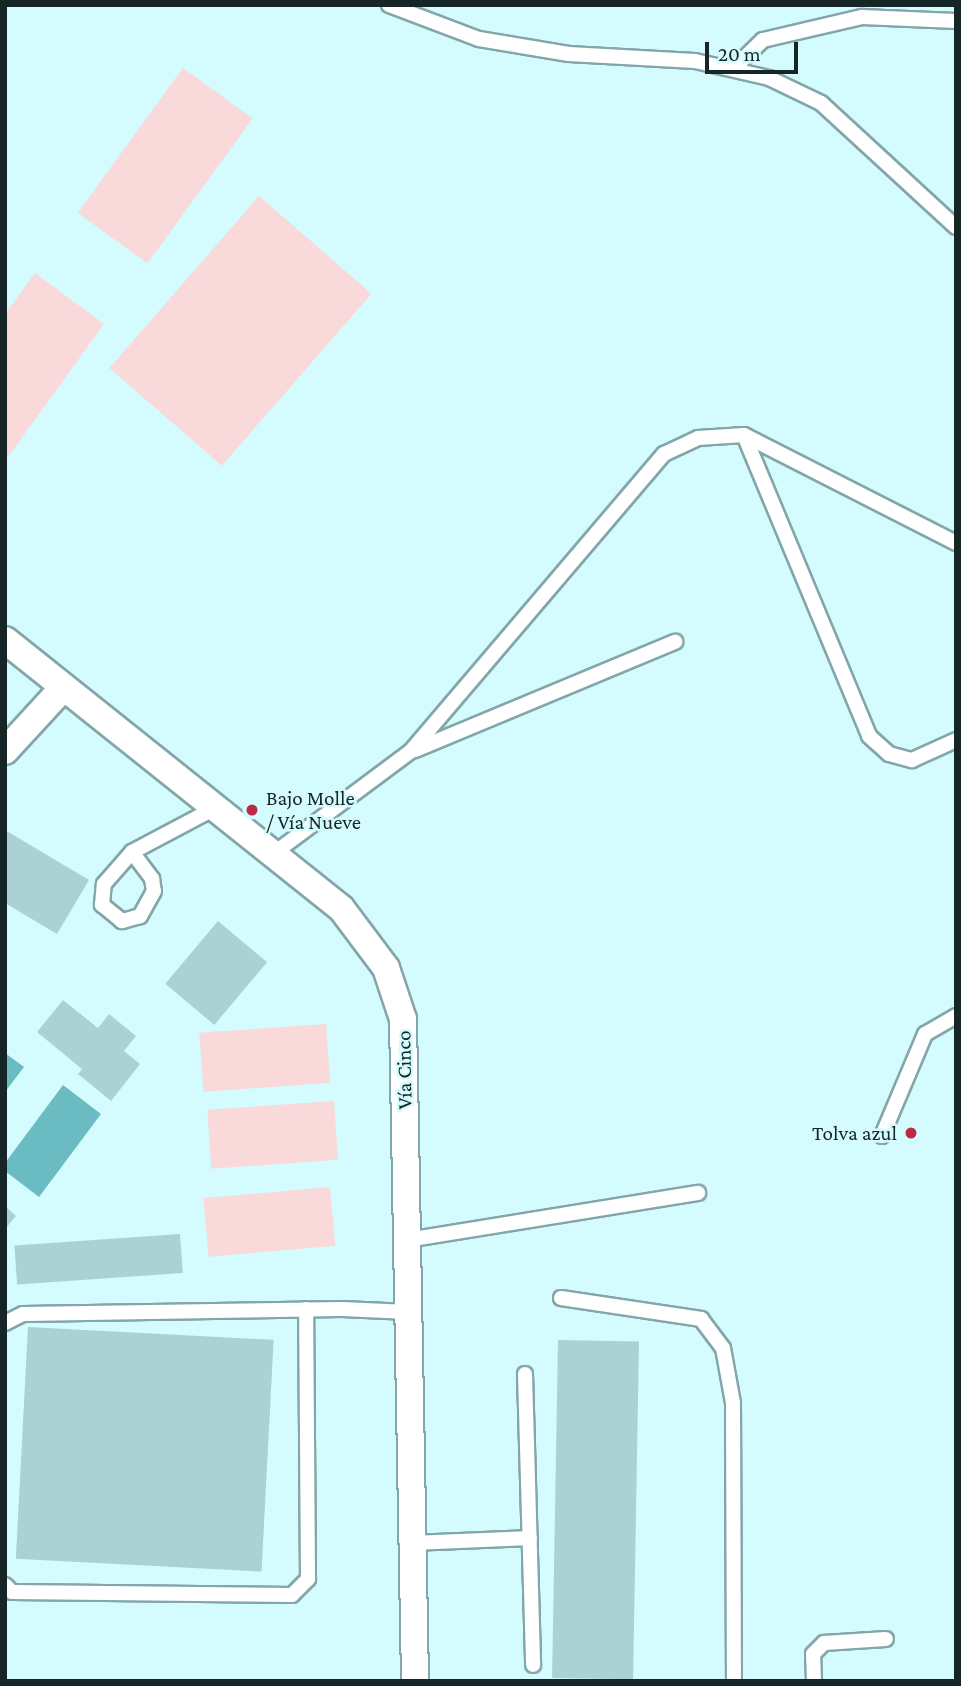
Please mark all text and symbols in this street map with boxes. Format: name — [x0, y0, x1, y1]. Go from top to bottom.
scale bar — [709, 28, 802, 72]
text: 20 m — [718, 42, 761, 66]
place label: Bajo Molle / Vía Nueve — [266, 785, 361, 835]
marker: Bajo Molle / Vía Nueve — [244, 802, 260, 818]
street label: Vía Cinco — [391, 1030, 417, 1110]
place label: Tolva azul — [812, 1120, 897, 1146]
marker: Tolva azul — [903, 1125, 919, 1141]

